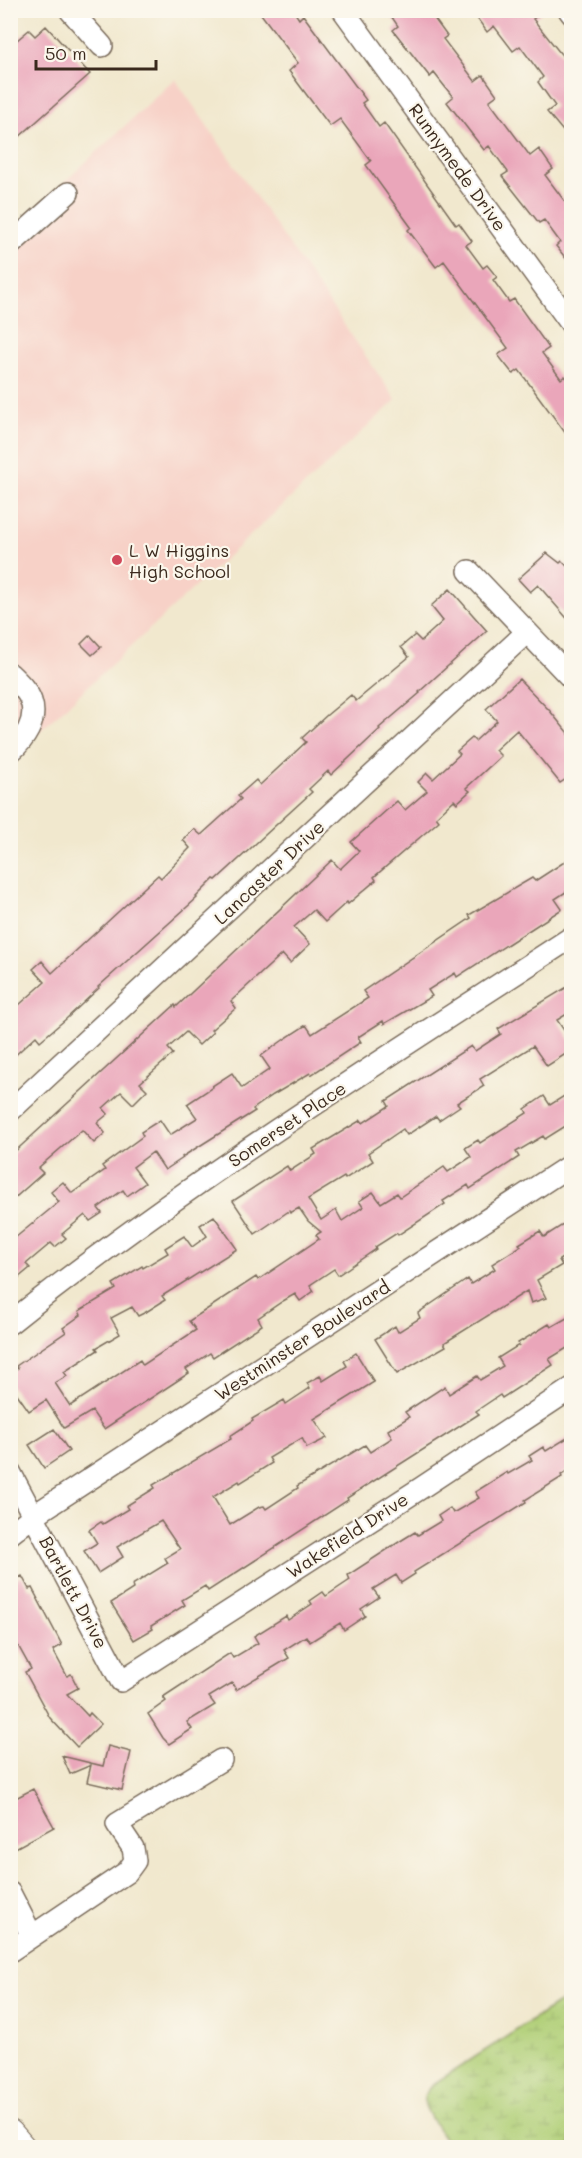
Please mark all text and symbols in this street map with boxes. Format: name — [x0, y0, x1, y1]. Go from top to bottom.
scale bar — [36, 33, 156, 71]
text: 50 m — [45, 41, 87, 65]
street label: Runnymede Drive — [404, 98, 512, 236]
place label: L W Higgins High School — [129, 538, 230, 583]
marker: L W Higgins High School — [110, 553, 124, 567]
street label: Lancaster Drive — [209, 815, 329, 929]
street label: Somerset Place — [223, 1076, 351, 1172]
street label: Westminster Boulevard — [210, 1274, 394, 1406]
street label: Wakefield Drive — [281, 1487, 413, 1583]
street label: Bartlett Drive — [34, 1532, 114, 1652]

